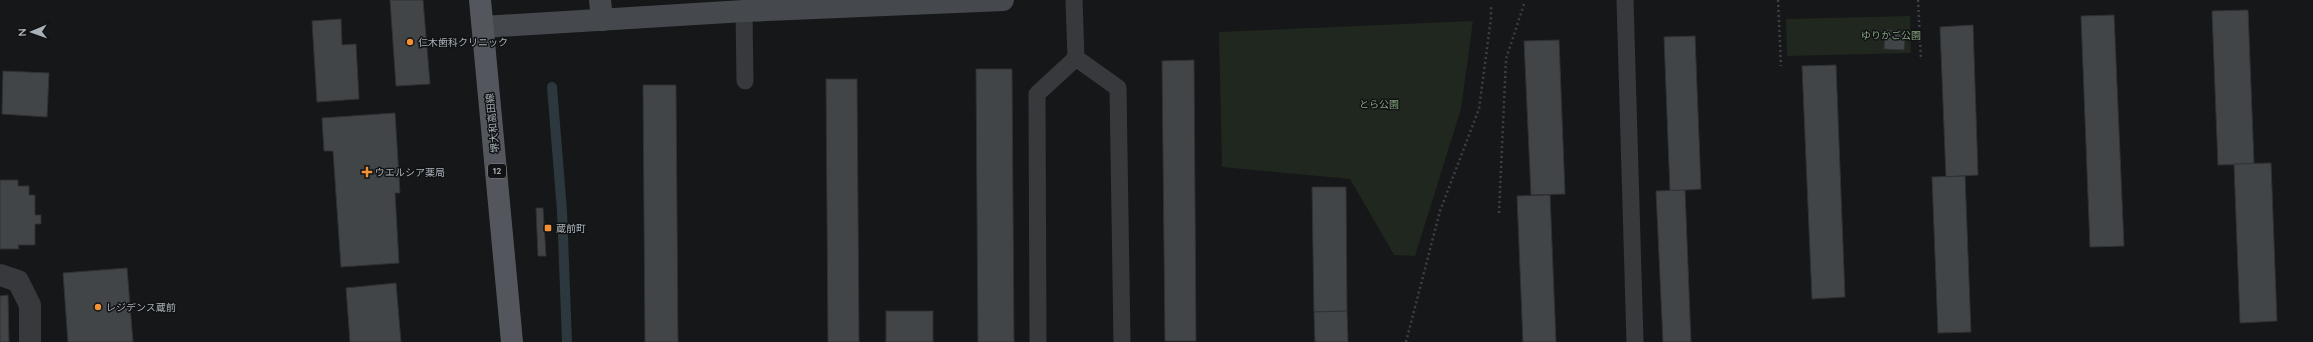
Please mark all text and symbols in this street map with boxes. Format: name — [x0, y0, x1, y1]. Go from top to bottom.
north arrow — [12, 12, 52, 52]
text: N — [15, 28, 29, 37]
park label: ゆりかご公園 — [1861, 29, 1921, 42]
place label: 仁木歯科クリニック — [418, 36, 508, 49]
marker: 仁木歯科クリニック — [405, 37, 415, 47]
street label: 堺大和高田線 — [483, 92, 502, 153]
park label: とら公園 — [1359, 98, 1399, 111]
road number: 12 — [488, 164, 506, 178]
place label: ウエルシア薬局 — [375, 166, 445, 179]
marker: ウエルシア薬局 — [362, 167, 372, 177]
place label: 蔵前町 — [556, 222, 586, 235]
marker: 蔵前町 — [543, 223, 553, 233]
place label: レジデンス蔵前 — [106, 301, 176, 314]
marker: レジデンス蔵前 — [93, 302, 103, 312]

